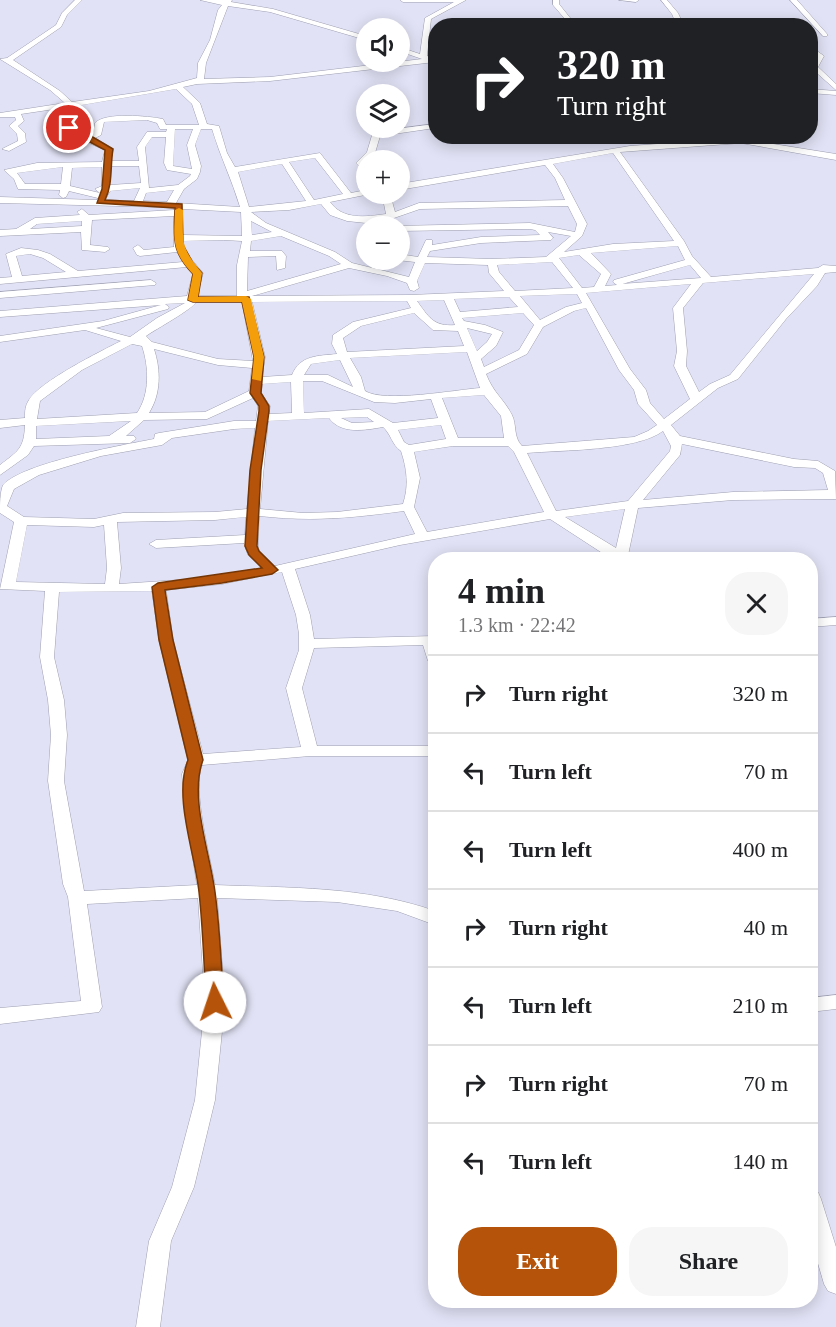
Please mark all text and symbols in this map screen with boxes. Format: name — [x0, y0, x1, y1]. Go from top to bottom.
map controls — [356, 18, 410, 270]
button: sound — [356, 18, 410, 72]
icon: right — [458, 42, 536, 120]
text: 320 m — [557, 42, 666, 88]
button: layers — [356, 84, 410, 138]
text: Turn right — [557, 91, 666, 121]
pin — [43, 102, 94, 153]
icon: arrive — [52, 111, 85, 144]
button: + — [356, 150, 410, 204]
button: − — [356, 216, 410, 270]
text: 4 min — [458, 571, 545, 611]
button: close — [725, 572, 788, 635]
text: 1.3 km · 22:42 — [458, 614, 576, 636]
icon: right — [458, 678, 491, 711]
text: Turn right — [509, 681, 608, 706]
text: 320 m — [732, 681, 788, 706]
icon: left — [458, 756, 491, 789]
text: Turn left — [509, 759, 592, 784]
text: 70 m — [743, 759, 788, 784]
icon: left — [458, 834, 491, 867]
text: Turn left — [509, 837, 592, 862]
text: 400 m — [732, 837, 788, 862]
icon: right — [458, 912, 491, 945]
text: Turn right — [509, 915, 608, 940]
text: 40 m — [743, 915, 788, 940]
position arrow — [183, 970, 247, 1034]
icon: left — [458, 990, 491, 1023]
text: Turn left — [509, 993, 592, 1018]
text: 210 m — [732, 993, 788, 1018]
icon: right — [458, 1068, 491, 1101]
text: Turn right — [509, 1071, 608, 1096]
text: 70 m — [743, 1071, 788, 1096]
icon: left — [458, 1146, 491, 1179]
text: Turn left — [509, 1149, 592, 1174]
text: 140 m — [732, 1149, 788, 1174]
button: Exit — [458, 1227, 617, 1296]
button: Share — [629, 1227, 788, 1296]

